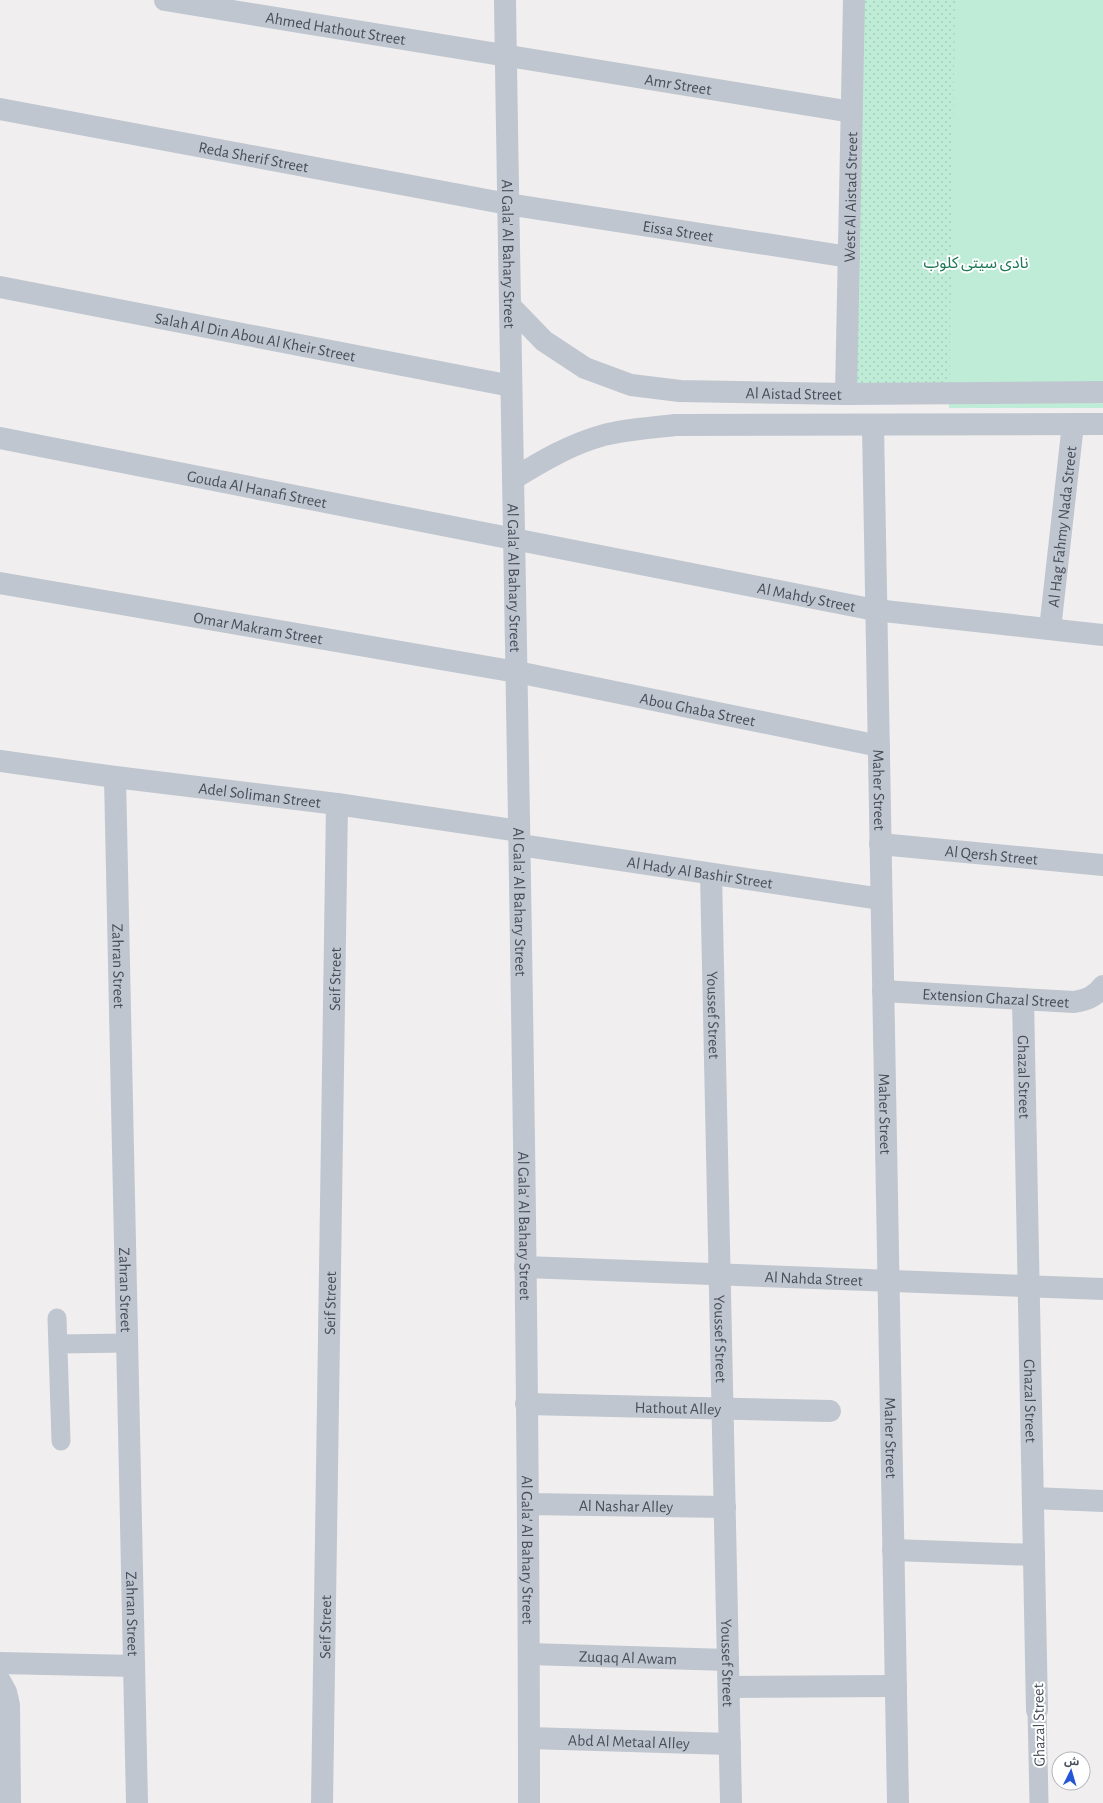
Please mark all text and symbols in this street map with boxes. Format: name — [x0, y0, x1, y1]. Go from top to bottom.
street label: Ahmed Hathout Street — [264, 10, 407, 48]
street label: Amr Street — [644, 71, 713, 98]
street label: West Al Aistad Street — [842, 132, 860, 263]
street label: Reda Sherif Street — [197, 139, 310, 176]
street label: Al Gala' Al Bahary Street — [499, 179, 517, 329]
street label: Eissa Street — [642, 218, 714, 245]
park label: نادى سيتى كلوب — [923, 255, 1029, 272]
street label: Salah Al Din Abou Al Kheir Street — [153, 310, 357, 365]
street label: Al Aistad Street — [746, 385, 842, 403]
street label: Al Hag Fahmy Nada Street — [1045, 445, 1079, 608]
street label: Gouda Al Hanafi Street — [186, 468, 328, 511]
street label: Al Gala' Al Bahary Street — [504, 503, 523, 653]
street label: Al Mahdy Street — [756, 580, 857, 615]
street label: Omar Makram Street — [192, 609, 324, 647]
street label: Abou Ghaba Street — [638, 690, 757, 729]
street label: Maher Street — [870, 749, 887, 831]
street label: Adel Soliman Street — [198, 780, 322, 811]
street label: Al Gala' Al Bahary Street — [510, 827, 529, 976]
street label: Al Qersh Street — [944, 843, 1039, 868]
street label: Al Hady Al Bashir Street — [626, 854, 774, 892]
street label: Zahran Street — [109, 923, 127, 1009]
street label: Seif Street — [327, 947, 344, 1011]
street label: Youssef Street — [704, 971, 722, 1059]
street label: Extension Ghazal Street — [922, 986, 1070, 1011]
street label: Ghazal Street — [1015, 1035, 1032, 1119]
street label: Maher Street — [876, 1073, 893, 1155]
street label: Al Gala' Al Bahary Street — [515, 1151, 533, 1300]
street label: Zahran Street — [116, 1247, 134, 1333]
street label: Al Nahda Street — [764, 1269, 863, 1289]
street label: Seif Street — [322, 1271, 339, 1335]
street label: Youssef Street — [711, 1295, 729, 1383]
street label: Ghazal Street — [1021, 1359, 1039, 1443]
street label: Maher Street — [882, 1397, 899, 1479]
street label: Hathout Alley — [634, 1400, 722, 1418]
street label: Al Gala' Al Bahary Street — [518, 1475, 536, 1624]
street label: Al Nashar Alley — [579, 1498, 674, 1516]
street label: Zahran Street — [123, 1571, 141, 1656]
street label: Seif Street — [317, 1595, 334, 1659]
street label: Youssef Street — [718, 1619, 736, 1707]
street label: Zuqaq Al Awam — [579, 1649, 677, 1667]
street label: Ghazal Street — [1030, 1683, 1048, 1767]
street label: Abd Al Metaal Alley — [568, 1732, 690, 1753]
north arrow — [1051, 1751, 1091, 1791]
text: ش — [1064, 1755, 1080, 1769]

